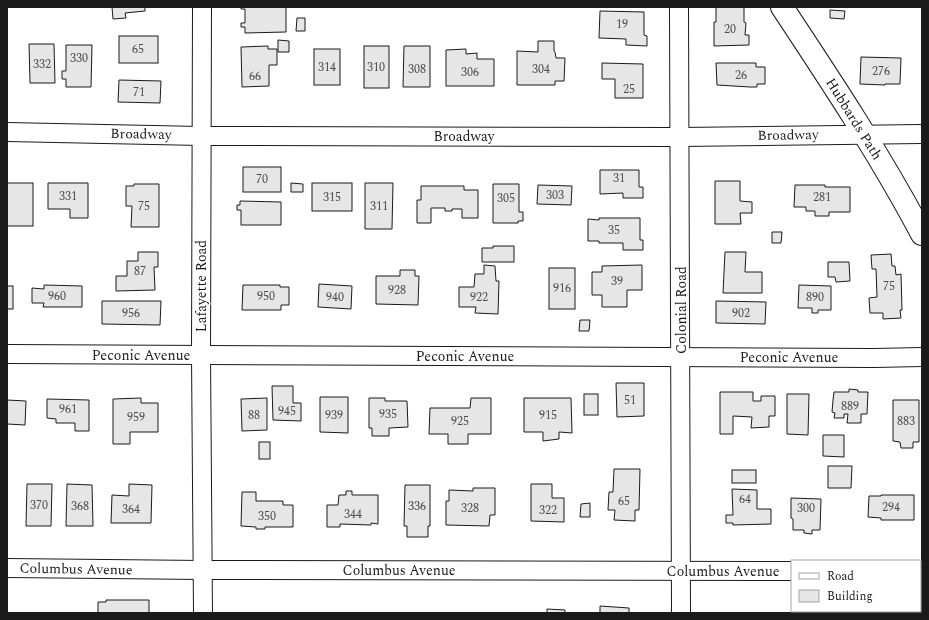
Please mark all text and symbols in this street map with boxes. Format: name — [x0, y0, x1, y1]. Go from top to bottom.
house number: 19 — [616, 15, 628, 34]
house number: 20 — [724, 20, 736, 39]
house number: 65 — [132, 40, 144, 59]
house number: 330 — [70, 49, 88, 68]
house number: 332 — [33, 55, 51, 74]
house number: 314 — [318, 58, 336, 77]
house number: 310 — [367, 58, 385, 77]
house number: 308 — [408, 60, 426, 79]
house number: 304 — [532, 60, 550, 79]
house number: 276 — [872, 62, 890, 81]
house number: 306 — [461, 63, 479, 82]
house number: 26 — [735, 66, 747, 85]
house number: 66 — [249, 67, 261, 86]
street label: Hubbards Path — [820, 74, 888, 164]
house number: 25 — [623, 80, 635, 99]
house number: 71 — [133, 83, 145, 102]
street label: Broadway — [110, 123, 173, 145]
street label: Broadway — [757, 124, 820, 146]
street label: Broadway — [433, 126, 496, 147]
house number: 31 — [613, 169, 625, 188]
house number: 70 — [256, 170, 268, 189]
house number: 303 — [546, 186, 564, 205]
house number: 331 — [59, 187, 77, 206]
house number: 315 — [323, 188, 341, 207]
house number: 281 — [813, 188, 831, 207]
house number: 305 — [497, 189, 515, 208]
house number: 75 — [138, 197, 150, 216]
house number: 311 — [370, 197, 388, 216]
house number: 35 — [608, 221, 620, 240]
street label: Lafayette Road — [191, 240, 212, 332]
house number: 87 — [134, 262, 146, 281]
street label: Colonial Road — [671, 266, 692, 354]
house number: 39 — [611, 272, 623, 291]
house number: 75 — [883, 277, 895, 296]
house number: 916 — [553, 279, 571, 298]
house number: 928 — [388, 281, 406, 300]
house number: 960 — [48, 287, 66, 306]
house number: 950 — [257, 287, 275, 306]
house number: 940 — [326, 288, 344, 307]
house number: 922 — [470, 288, 488, 307]
house number: 890 — [806, 288, 824, 307]
house number: 956 — [122, 304, 140, 323]
house number: 902 — [732, 304, 750, 323]
street label: Peconic Avenue — [92, 345, 191, 366]
street label: Peconic Avenue — [416, 346, 515, 367]
street label: Peconic Avenue — [740, 347, 839, 368]
house number: 51 — [624, 391, 636, 410]
house number: 889 — [841, 397, 859, 416]
house number: 961 — [59, 400, 77, 419]
house number: 945 — [278, 402, 296, 421]
house number: 935 — [379, 405, 397, 424]
house number: 88 — [248, 406, 260, 425]
house number: 939 — [325, 406, 343, 425]
house number: 915 — [539, 406, 557, 425]
house number: 959 — [127, 408, 145, 427]
house number: 925 — [451, 412, 469, 431]
house number: 883 — [897, 412, 915, 431]
house number: 64 — [739, 490, 751, 509]
house number: 65 — [618, 492, 630, 511]
house number: 370 — [30, 496, 48, 515]
house number: 368 — [71, 497, 89, 516]
house number: 336 — [408, 497, 426, 516]
house number: 294 — [882, 498, 900, 517]
house number: 328 — [461, 499, 479, 518]
house number: 300 — [797, 499, 815, 518]
house number: 364 — [122, 500, 140, 519]
house number: 322 — [539, 501, 557, 520]
house number: 344 — [344, 505, 362, 524]
house number: 350 — [258, 507, 276, 526]
street label: Columbus Avenue — [19, 558, 133, 580]
street label: Columbus Avenue — [342, 560, 456, 581]
legend — [791, 560, 921, 612]
street label: Columbus Avenue — [666, 561, 780, 582]
text: Road — [827, 567, 854, 586]
text: Building — [827, 587, 873, 606]

